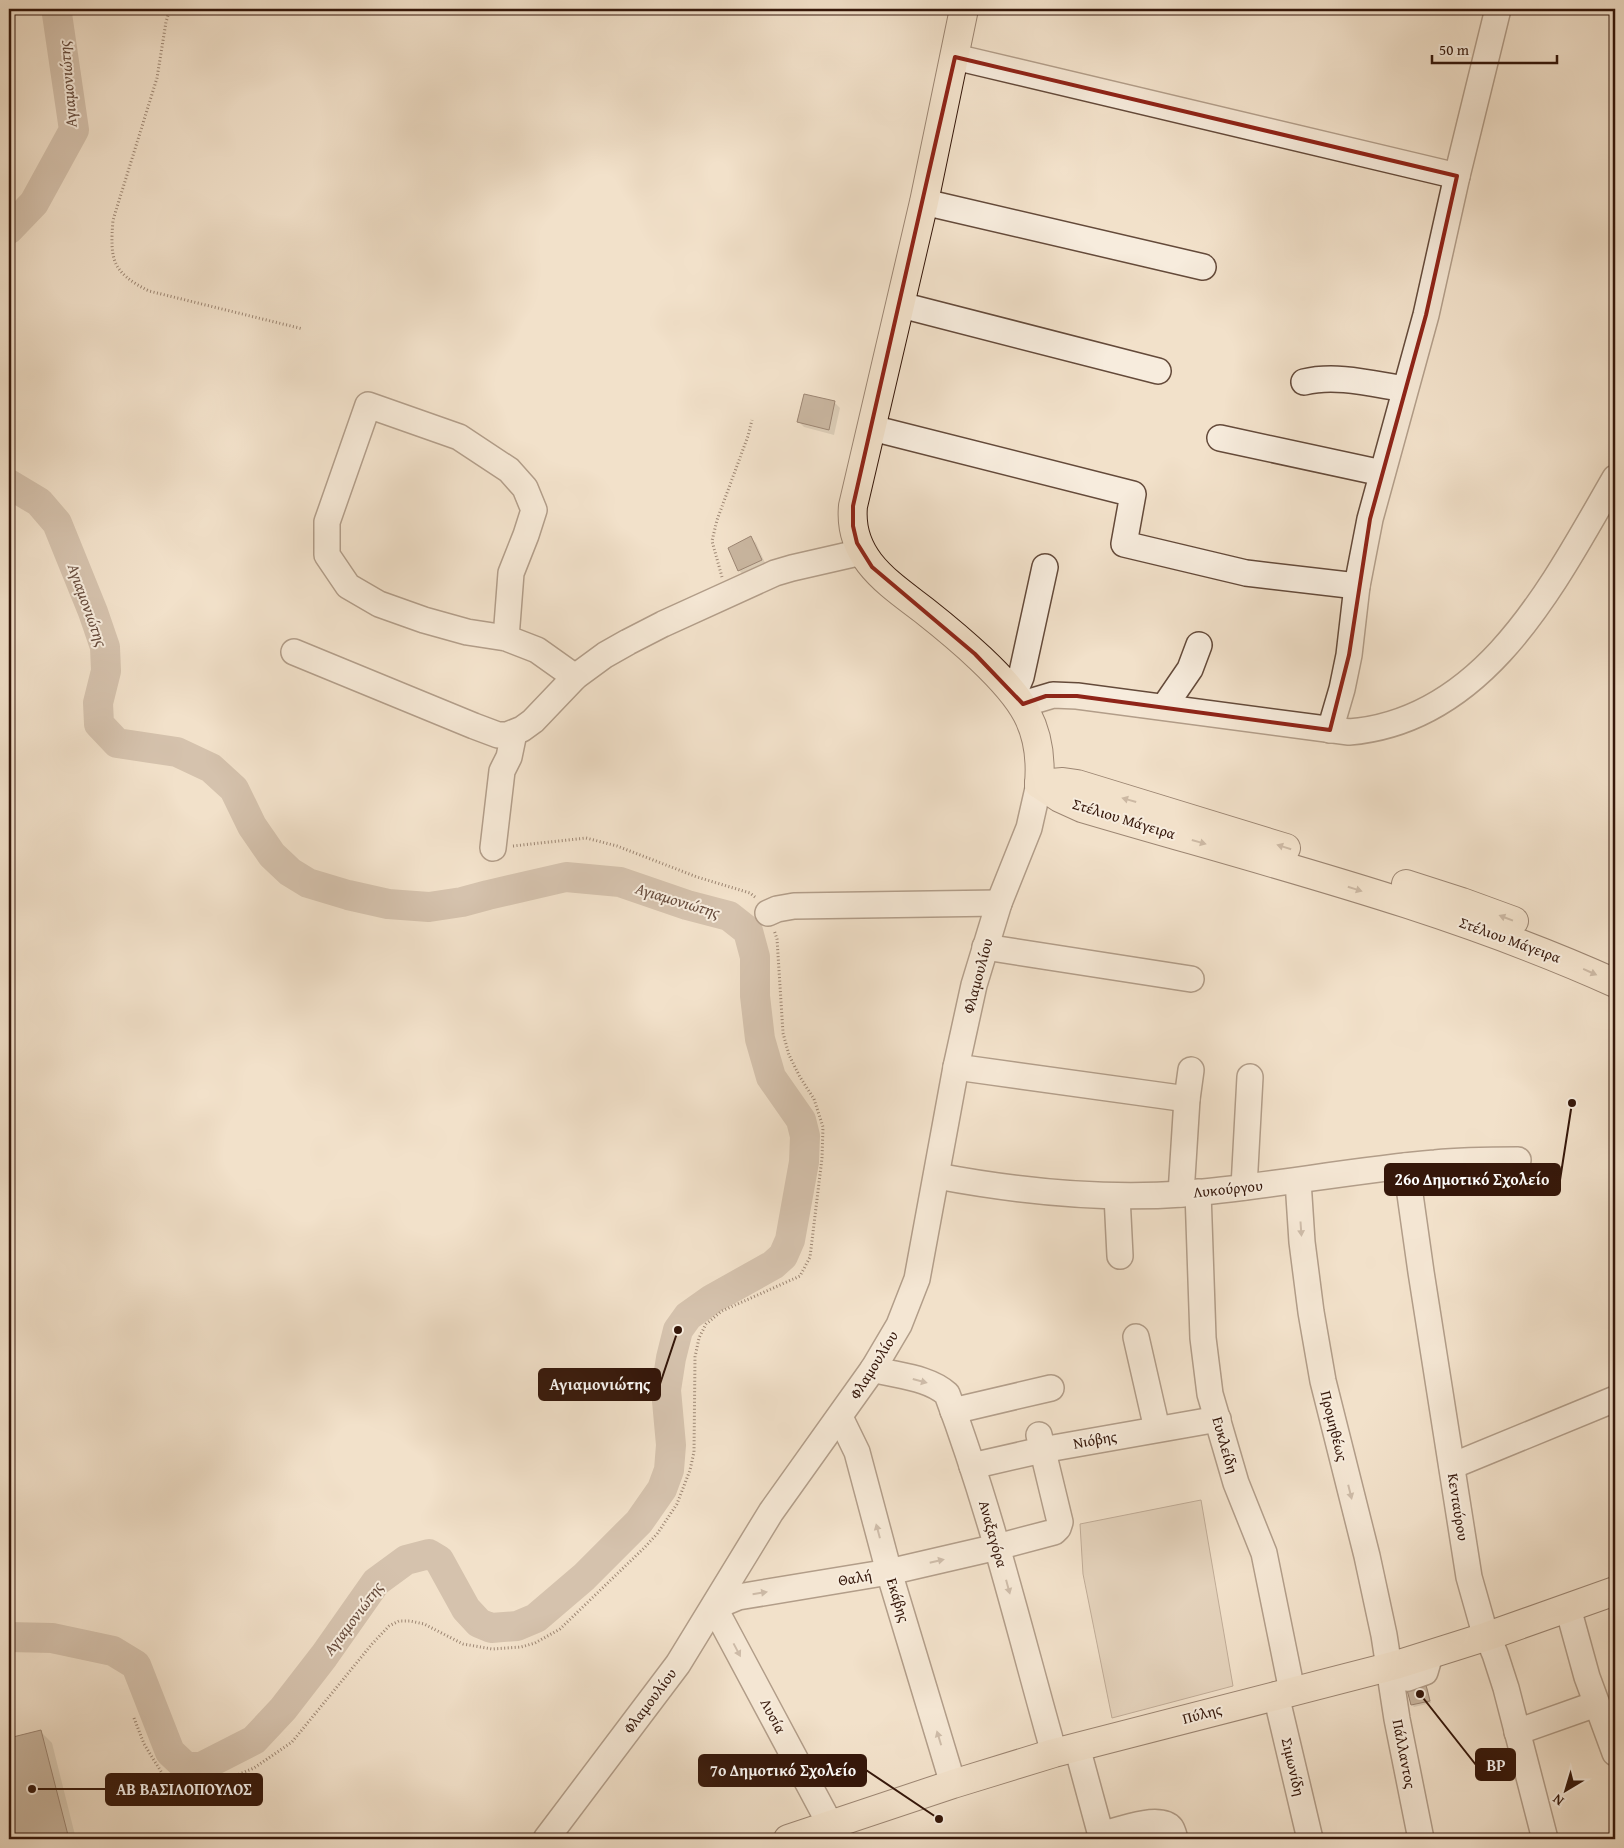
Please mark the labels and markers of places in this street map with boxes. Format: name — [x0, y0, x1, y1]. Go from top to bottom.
callout: 26ο Δημοτικό Σχολείο — [1385, 1164, 1560, 1195]
callout: Αγιαμονιώτης — [539, 1369, 660, 1400]
callout: BP — [1476, 1749, 1515, 1780]
callout: 7ο Δημοτικό Σχολείο — [699, 1755, 866, 1786]
callout: ΑΒ ΒΑΣΙΛΟΠΟΥΛΟΣ — [106, 1774, 262, 1805]

